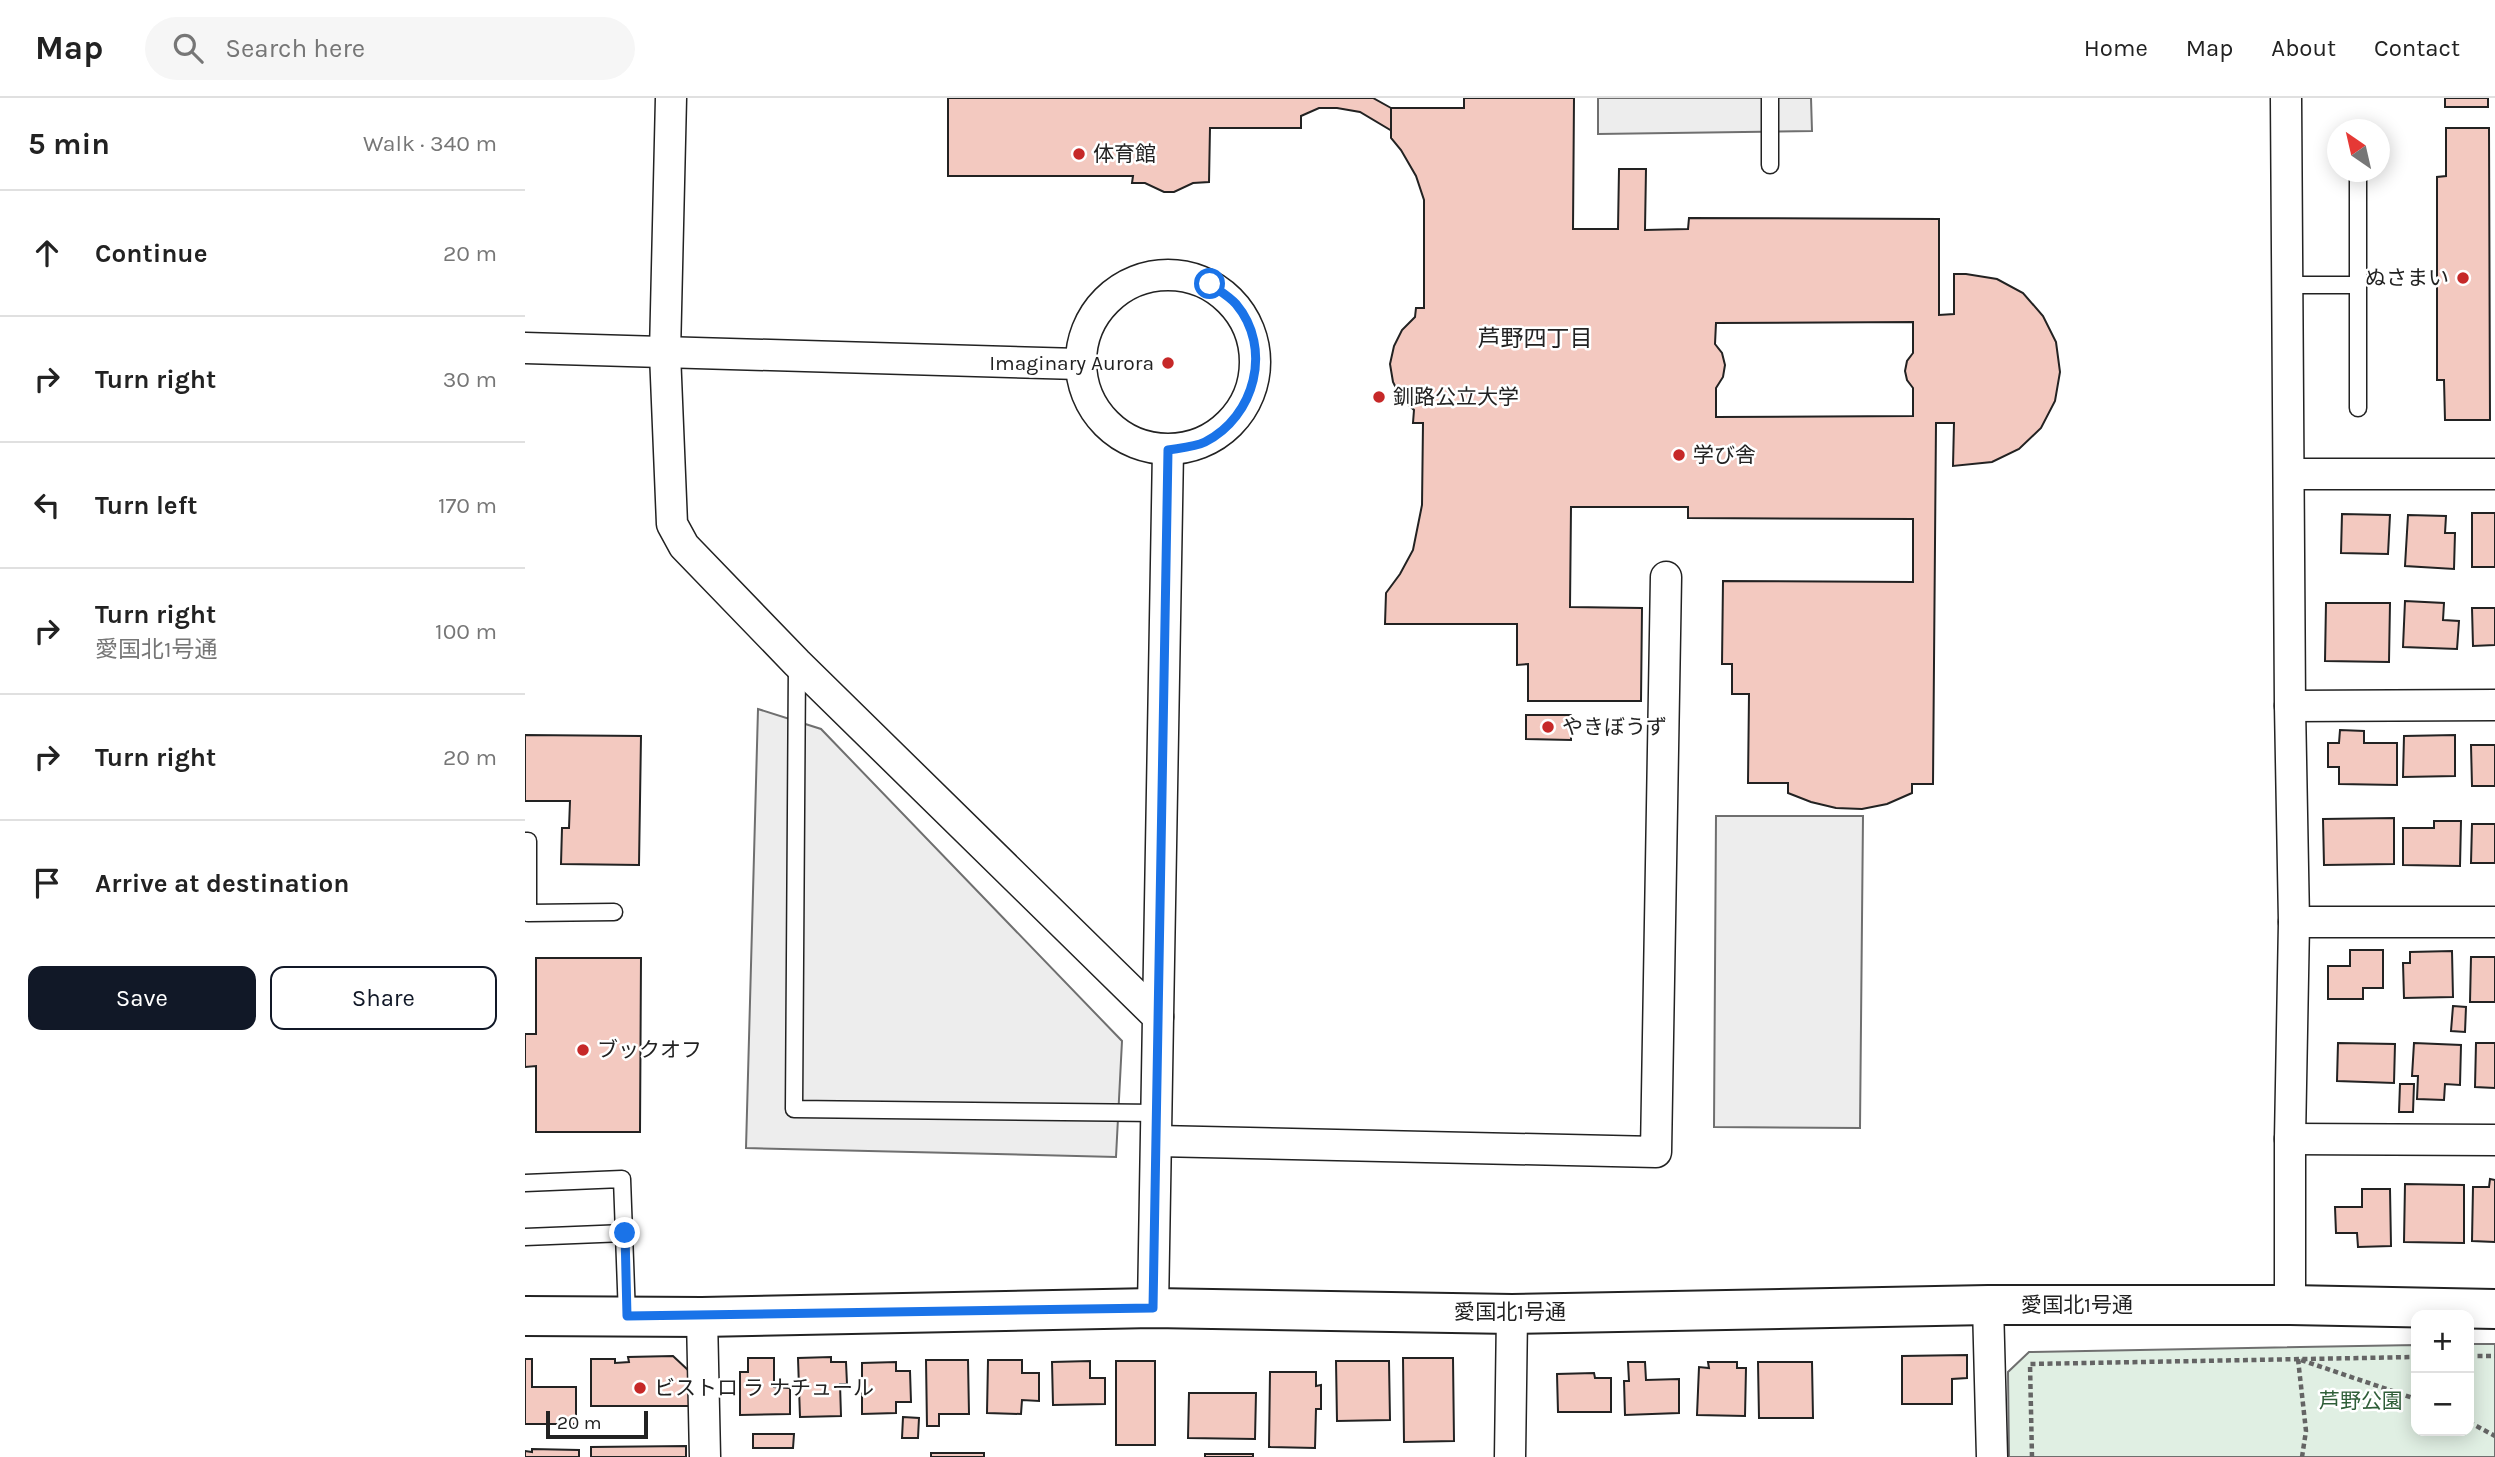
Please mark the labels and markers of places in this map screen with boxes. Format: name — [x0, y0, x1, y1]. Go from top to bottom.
place label: 体育館 — [1093, 142, 1156, 166]
marker: 体育館 — [1071, 146, 1087, 162]
place label: ぬさまい — [2365, 266, 2449, 290]
marker: ぬさまい — [2455, 270, 2471, 286]
place label: Imaginary Aurora — [989, 351, 1154, 375]
marker: Imaginary Aurora — [1160, 355, 1176, 371]
place label: 釧路公立大学 — [1393, 385, 1519, 409]
marker: 釧路公立大学 — [1371, 389, 1387, 405]
place label: 学び舎 — [1693, 443, 1756, 467]
marker: 学び舎 — [1671, 447, 1687, 463]
place label: やきぼうず — [1562, 715, 1667, 739]
marker: やきぼうず — [1540, 719, 1556, 735]
place label: ブックオフ — [597, 1038, 702, 1062]
marker: ブックオフ — [575, 1042, 591, 1058]
place label: ビストロ ラ ナチュール — [654, 1376, 874, 1400]
marker: ビストロ ラ ナチュール — [632, 1380, 648, 1396]

